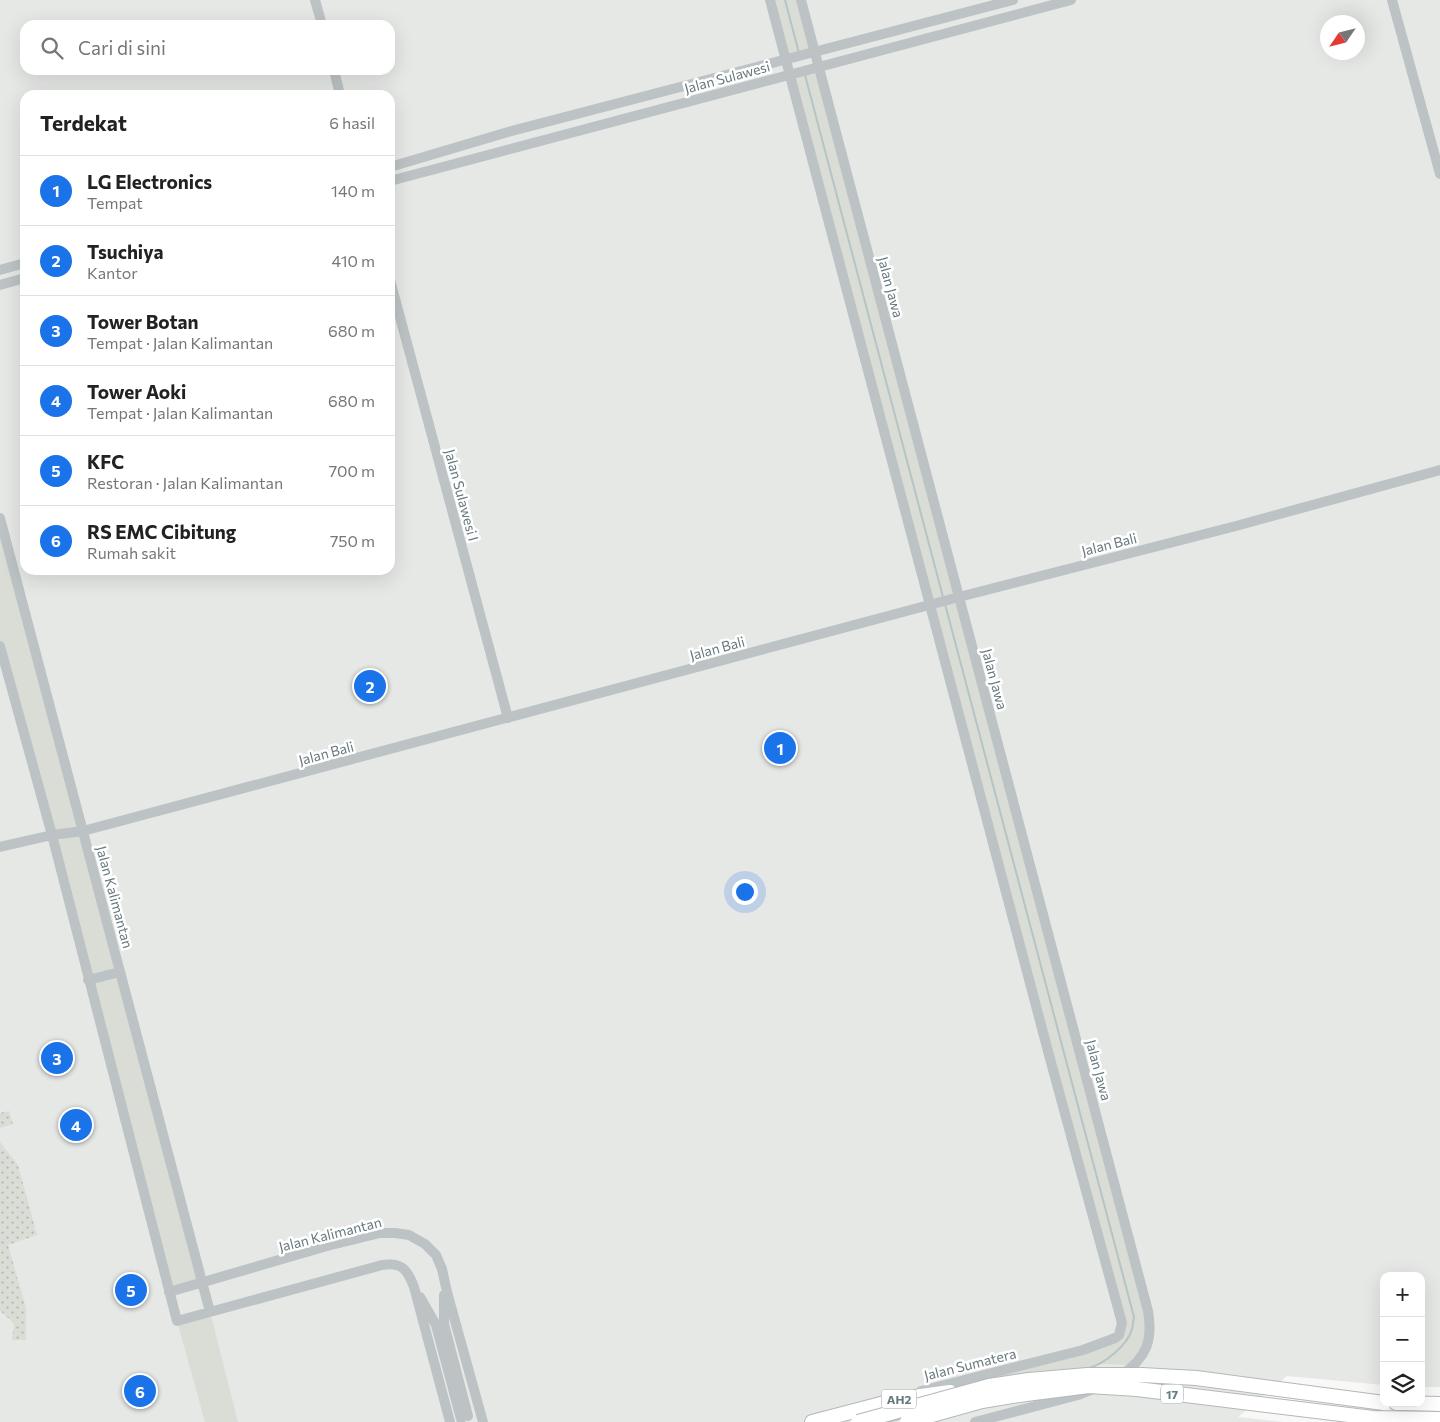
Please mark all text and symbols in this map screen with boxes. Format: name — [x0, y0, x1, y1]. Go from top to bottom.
north arrow — [1320, 15, 1365, 60]
search box — [20, 20, 395, 75]
icon: search — [38, 34, 66, 62]
text: Cari di sini — [78, 36, 166, 59]
street label: Jalan Sulawesi — [682, 57, 772, 97]
text: Terdekat — [40, 110, 127, 135]
text: 6 hasil — [329, 113, 375, 132]
text: LG Electronics — [87, 170, 212, 193]
text: 1 — [52, 181, 60, 200]
text: 140 m — [331, 181, 375, 200]
text: Tempat — [87, 193, 143, 212]
text: Tsuchiya — [87, 240, 163, 263]
text: 2 — [51, 251, 61, 270]
text: 410 m — [332, 251, 375, 270]
street label: Jalan Jawa — [875, 255, 907, 319]
text: Kantor — [87, 263, 138, 282]
text: Tower Botan — [87, 310, 199, 333]
text: 3 — [51, 321, 61, 340]
text: 680 m — [328, 321, 375, 340]
text: Tempat · Jalan Kalimantan — [87, 333, 273, 352]
text: Tower Aoki — [87, 380, 186, 403]
text: 4 — [51, 391, 61, 410]
text: 680 m — [328, 391, 375, 410]
text: Tempat · Jalan Kalimantan — [87, 403, 273, 422]
street label: Jalan Sulawesi I — [442, 447, 482, 543]
text: KFC — [87, 450, 124, 473]
text: 5 — [51, 461, 61, 480]
text: 700 m — [329, 461, 375, 480]
text: Restoran · Jalan Kalimantan — [87, 473, 283, 492]
text: RS EMC Cibitung — [87, 520, 236, 543]
street label: Jalan Bali — [1080, 529, 1138, 559]
text: 6 — [51, 531, 61, 550]
text: 750 m — [330, 531, 375, 550]
text: Rumah sakit — [87, 543, 176, 562]
street label: Jalan Bali — [688, 632, 746, 664]
street label: Jalan Jawa — [979, 647, 1011, 711]
pin: 2 — [354, 667, 386, 705]
pin: 1 — [764, 729, 796, 767]
street label: Jalan Bali — [297, 737, 355, 769]
street label: Jalan Kalimantan — [93, 844, 137, 950]
your location — [732, 879, 758, 905]
street label: Jalan Jawa — [1083, 1038, 1115, 1102]
pin: 3 — [41, 1039, 73, 1077]
pin: 4 — [60, 1106, 92, 1144]
street label: Jalan Kalimantan — [277, 1213, 383, 1255]
pin: 5 — [115, 1271, 147, 1309]
map controls — [1380, 1272, 1425, 1407]
button: + — [1380, 1272, 1425, 1317]
button: − — [1380, 1317, 1425, 1362]
street label: Jalan Sumatera — [922, 1344, 1018, 1384]
button: layers — [1380, 1362, 1425, 1407]
pin: 6 — [124, 1372, 156, 1410]
road number: 17 — [1161, 1385, 1183, 1404]
road number: AH2 — [882, 1390, 916, 1408]

